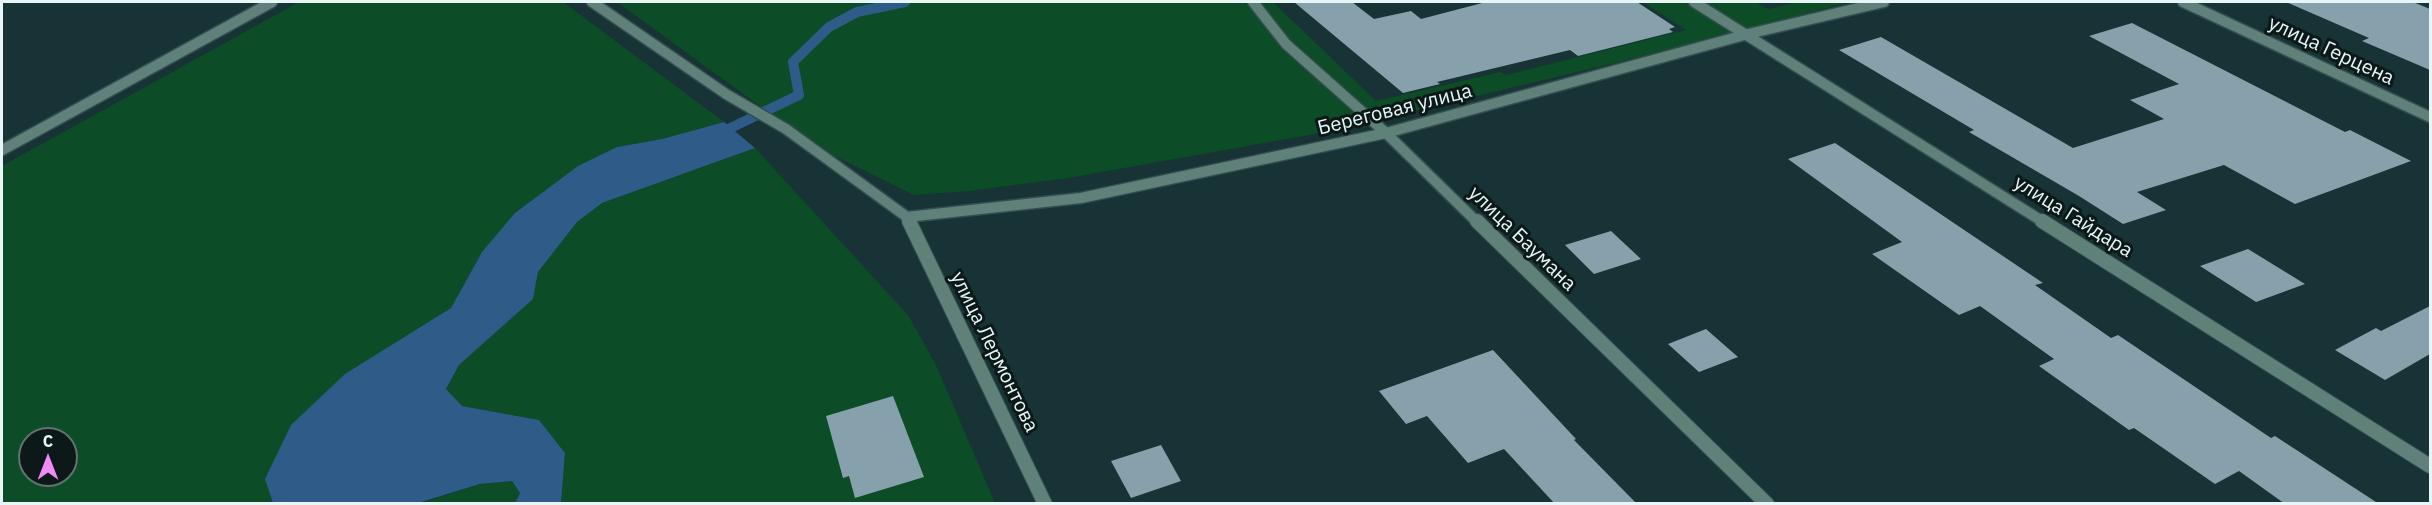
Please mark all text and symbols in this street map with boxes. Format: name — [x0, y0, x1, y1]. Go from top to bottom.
street label: улица Герцена — [2264, 11, 2398, 91]
street label: Береговая улица — [1315, 79, 1475, 141]
street label: улица Гайдара — [2009, 171, 2137, 263]
street label: улица Баумана — [1463, 182, 1581, 296]
street label: улица Лермонтова — [945, 268, 1043, 436]
north arrow — [18, 427, 78, 487]
text: С — [43, 431, 53, 451]

